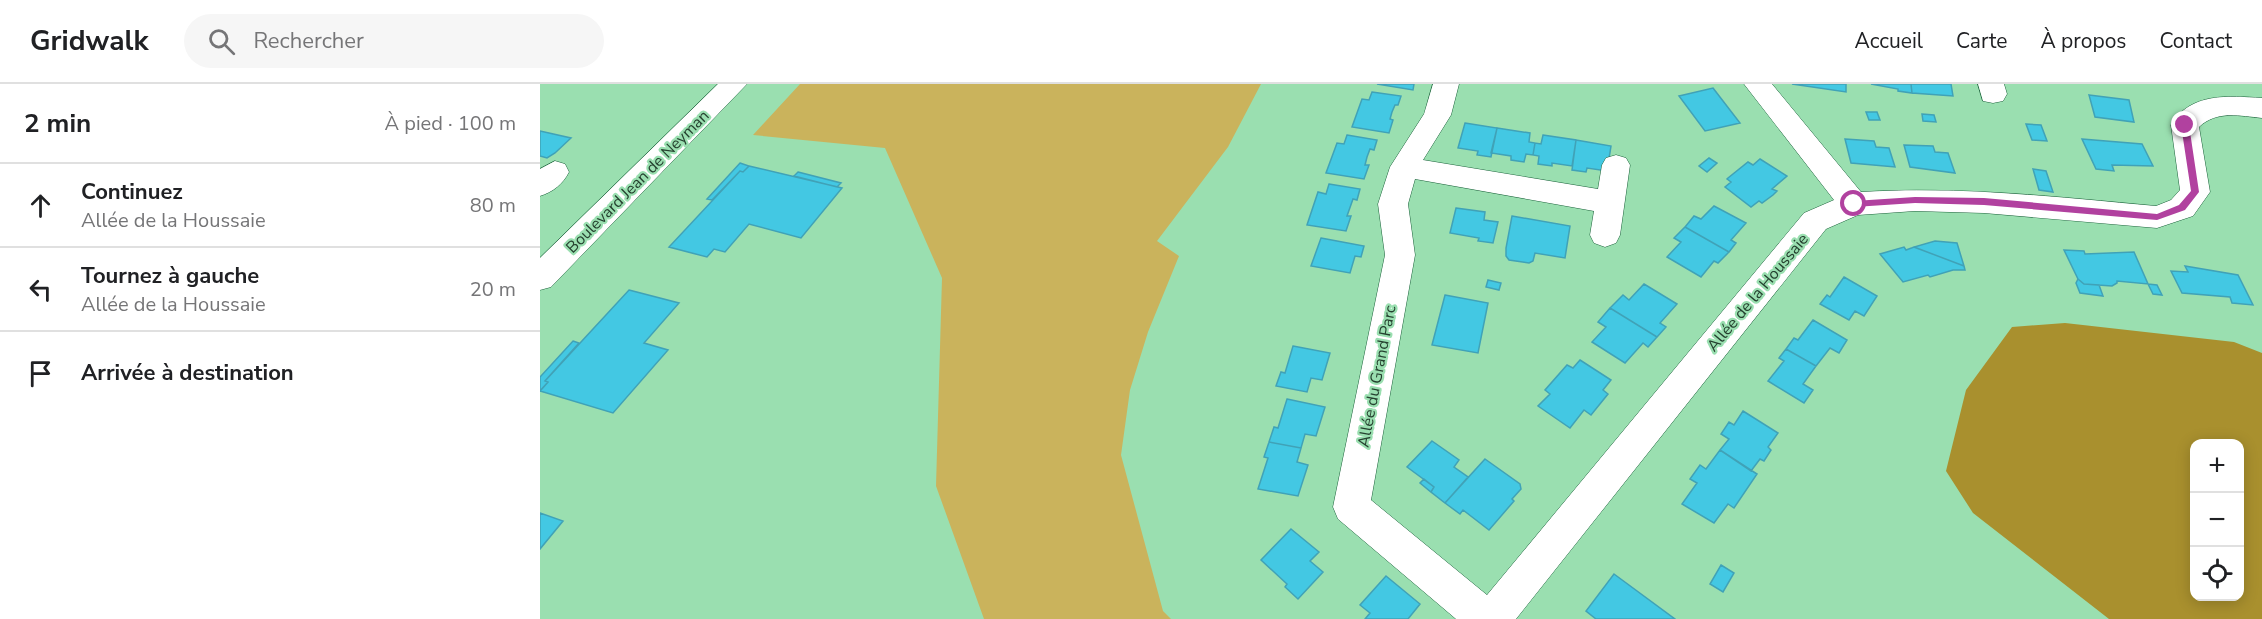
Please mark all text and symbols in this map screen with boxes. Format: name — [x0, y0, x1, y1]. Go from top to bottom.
search box — [184, 14, 604, 68]
text: Gridwalk — [30, 22, 148, 60]
icon: search — [205, 25, 238, 58]
text: Rechercher — [253, 26, 364, 56]
text: Accueil — [1854, 27, 1923, 55]
text: Carte — [1956, 27, 2007, 55]
text: À propos — [2040, 27, 2126, 55]
text: Contact — [2159, 27, 2232, 55]
street label: Boulevard Jean de Neyman — [561, 105, 714, 258]
text: 2 min — [24, 106, 91, 141]
text: À pied · 100 m — [385, 110, 516, 137]
route end — [2171, 111, 2197, 137]
text: Continuez — [81, 177, 183, 207]
icon: ahead — [24, 189, 57, 222]
route start — [1840, 190, 1866, 216]
text: 80 m — [470, 192, 516, 219]
text: Allée de la Houssaie — [81, 207, 266, 234]
street label: Allée de la Houssaie — [1702, 229, 1814, 356]
text: Tournez à gauche — [81, 261, 259, 291]
icon: left — [24, 273, 57, 306]
text: 20 m — [470, 276, 516, 303]
text: Allée de la Houssaie — [81, 291, 266, 318]
street label: Allée du Grand Parc — [1352, 303, 1402, 449]
icon: arrive — [24, 357, 57, 390]
text: Arrivée à destination — [81, 358, 294, 388]
map controls — [2190, 439, 2244, 601]
button: + — [2190, 439, 2244, 493]
button: − — [2190, 493, 2244, 547]
button: locate — [2190, 547, 2244, 601]

